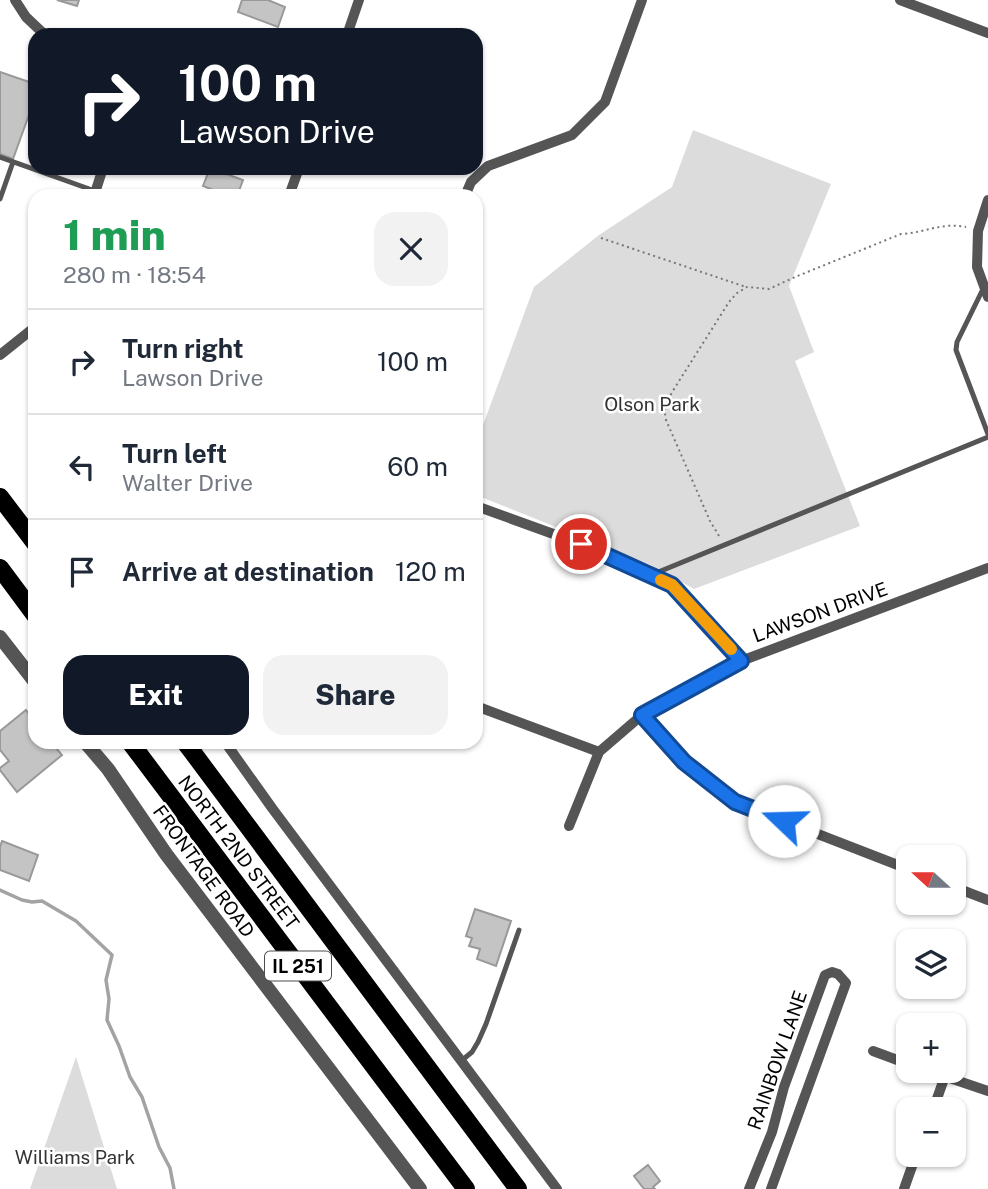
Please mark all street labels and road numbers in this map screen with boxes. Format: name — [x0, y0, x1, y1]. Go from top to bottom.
street label: LAWSON DRIVE — [750, 577, 890, 647]
street label: NORTH 2ND STREET — [174, 771, 304, 933]
street label: FRONTAGE ROAD — [149, 801, 259, 941]
road number: IL 251 — [265, 951, 331, 981]
street label: RAINBOW LANE — [743, 987, 811, 1133]

